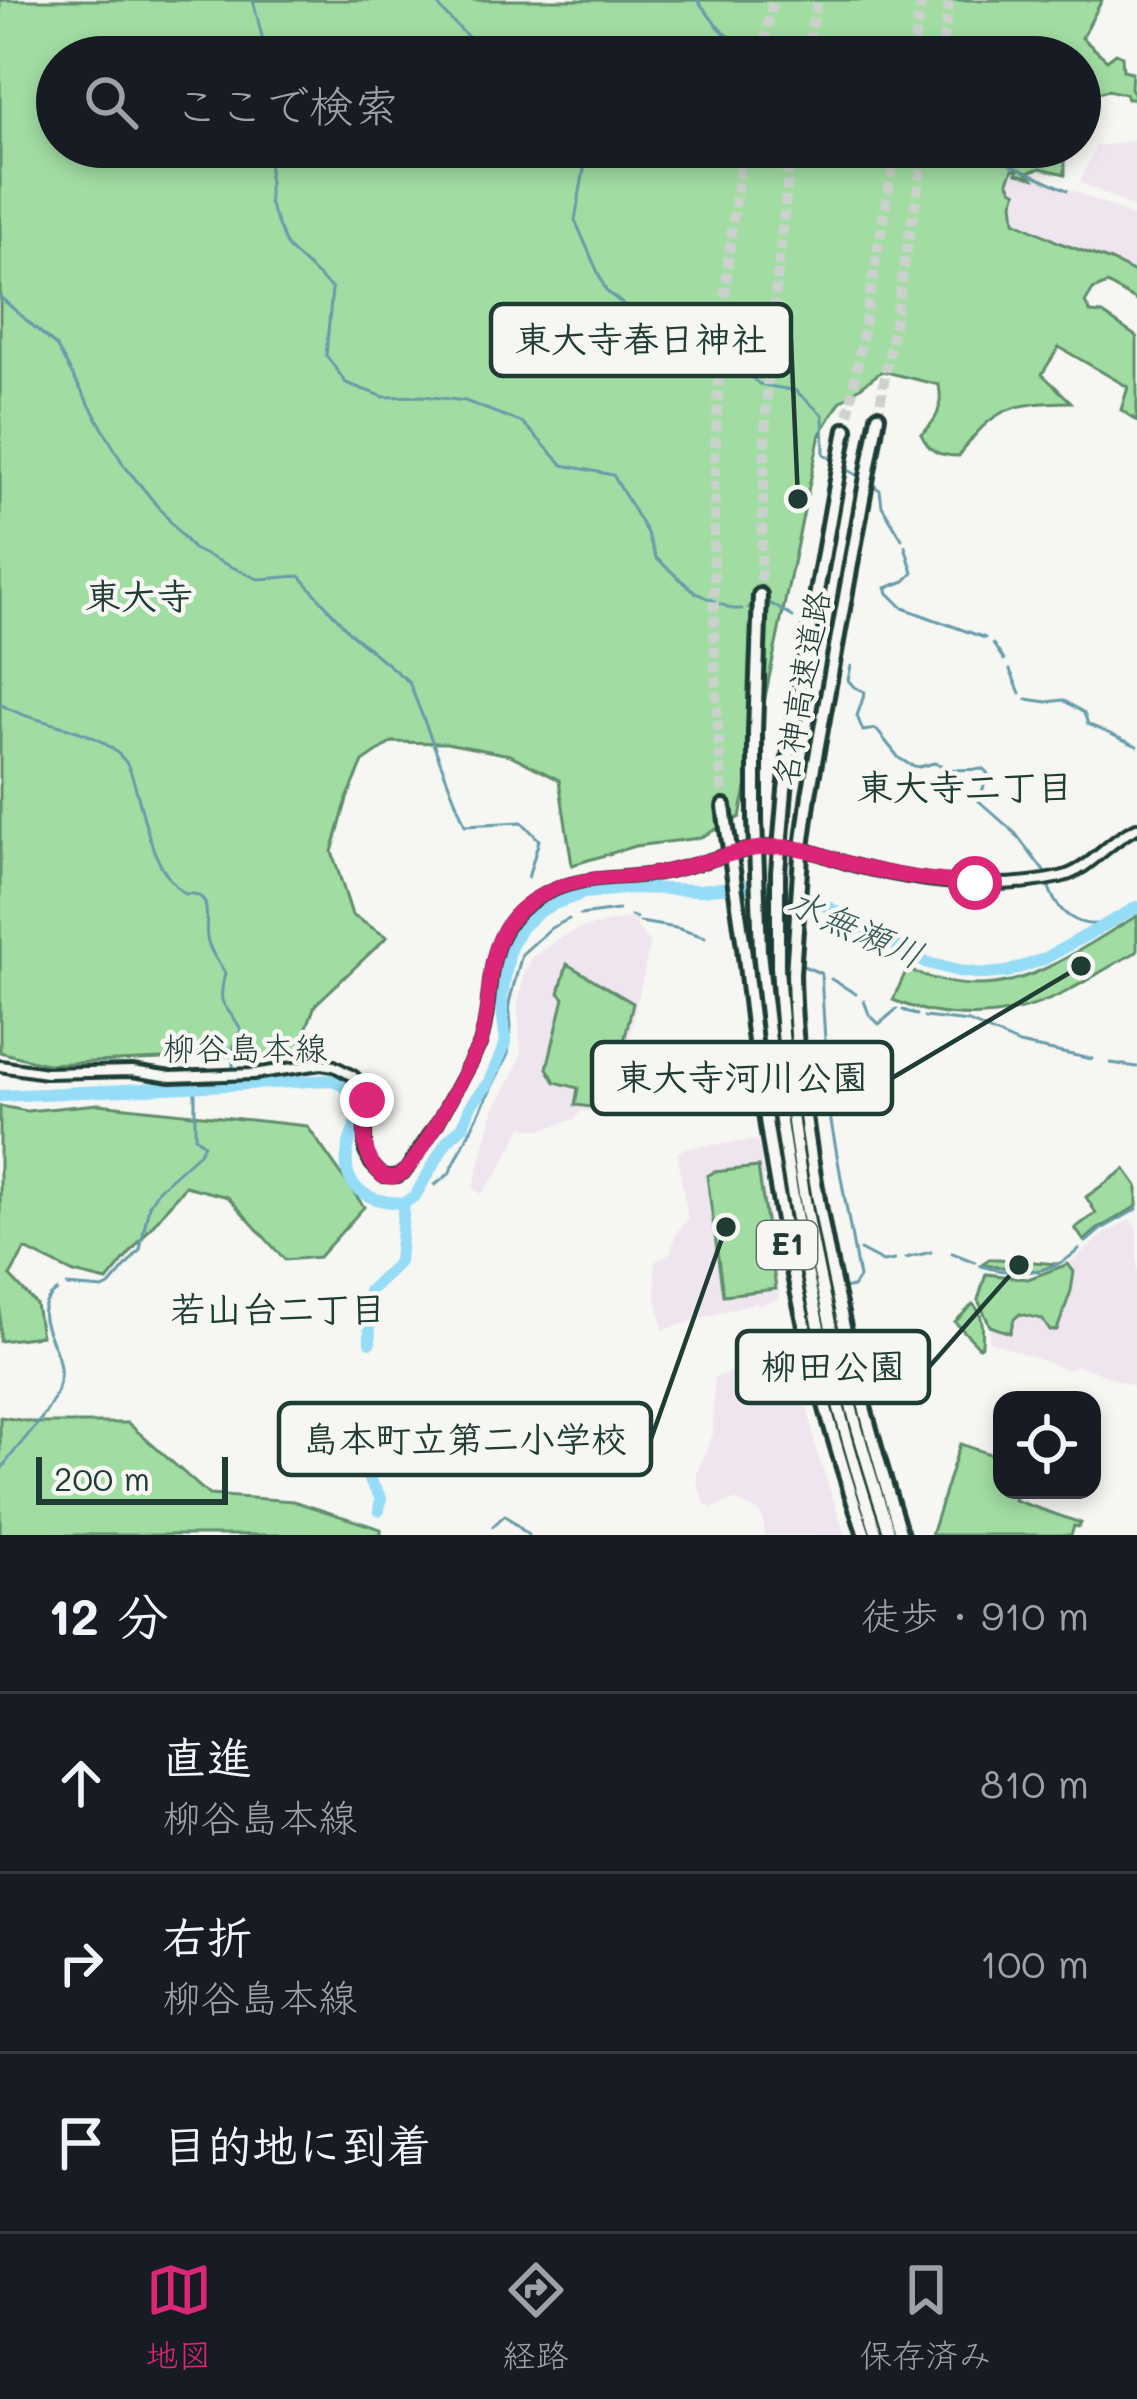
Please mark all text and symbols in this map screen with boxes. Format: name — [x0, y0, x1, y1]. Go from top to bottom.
search box — [36, 36, 1101, 168]
icon: search — [78, 69, 144, 135]
text: ここで検索 — [174, 75, 399, 133]
callout: 東大寺春日神社 — [491, 304, 791, 376]
text: 東大寺春日神社 — [515, 314, 767, 361]
district label: 東大寺 — [85, 571, 193, 618]
street label: 名神高速道路 — [761, 587, 838, 789]
district label: 東大寺二丁目 — [857, 762, 1073, 809]
route start — [948, 856, 1002, 910]
water label: 水無瀬川 — [781, 876, 932, 977]
street label: 柳谷島本線 — [163, 1025, 328, 1068]
callout: 東大寺河川公園 — [592, 1042, 892, 1114]
text: 東大寺河川公園 — [616, 1052, 868, 1099]
route end — [340, 1073, 394, 1127]
road number: E1 — [757, 1221, 817, 1269]
district label: 若山台二丁目 — [170, 1284, 386, 1331]
callout: 柳田公園 — [737, 1331, 929, 1403]
text: 柳田公園 — [761, 1341, 905, 1388]
map controls — [993, 1391, 1101, 1499]
button: locate — [993, 1391, 1101, 1499]
callout: 島本町立第二小学校 — [279, 1403, 651, 1475]
text: 島本町立第二小学校 — [303, 1414, 627, 1461]
scale bar — [36, 1451, 228, 1504]
text: 200 m — [54, 1456, 150, 1499]
text: 12 分 — [48, 1581, 168, 1648]
text: 徒歩 · 910 m — [861, 1589, 1089, 1640]
text: 直進 — [162, 1727, 252, 1785]
icon: ahead — [48, 1750, 114, 1816]
text: 810 m — [980, 1757, 1089, 1808]
text: 柳谷島本線 — [162, 1791, 357, 1842]
text: 右折 — [162, 1907, 252, 1965]
icon: right — [48, 1930, 114, 1996]
text: 100 m — [980, 1937, 1089, 1988]
text: 柳谷島本線 — [162, 1971, 357, 2022]
icon: arrive — [48, 2110, 114, 2176]
text: 目的地に到着 — [162, 2115, 432, 2173]
tab: 地図 — [146, 2257, 212, 2377]
tab: 経路 — [503, 2257, 569, 2377]
tab: 保存済み — [860, 2257, 992, 2377]

